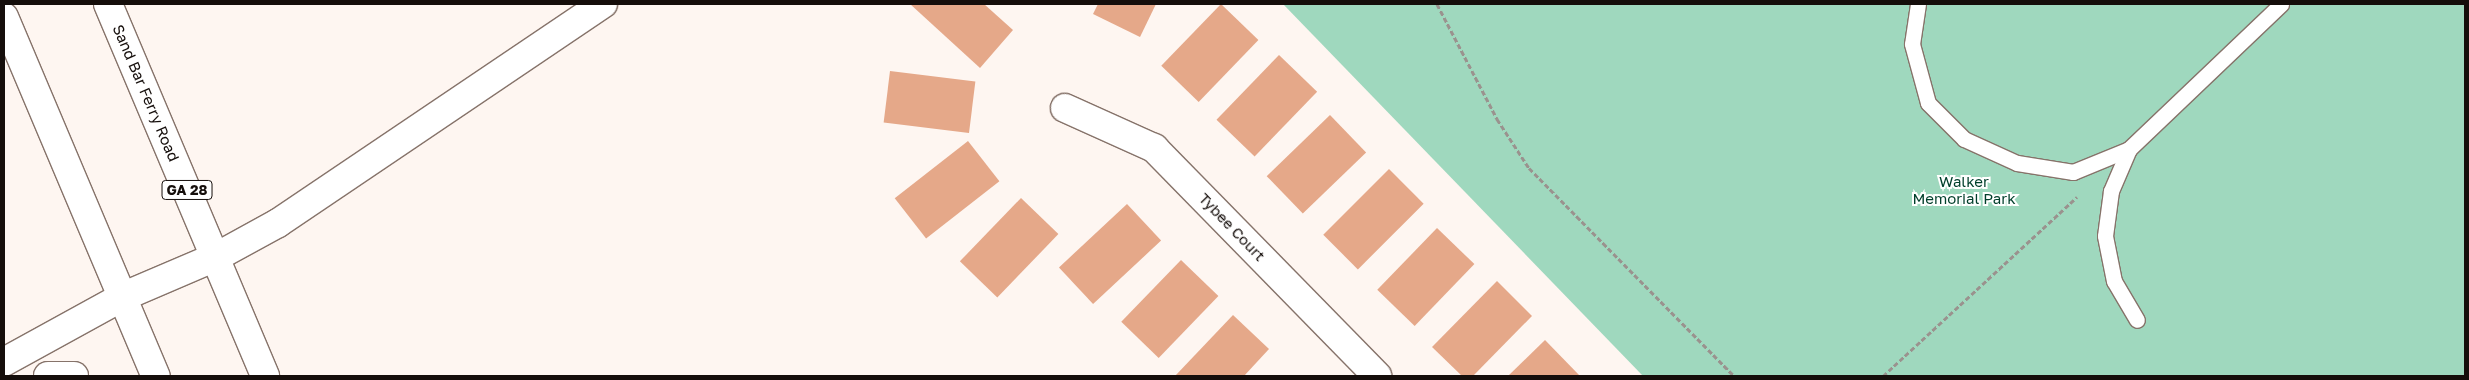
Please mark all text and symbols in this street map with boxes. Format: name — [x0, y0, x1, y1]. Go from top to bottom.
street label: Sand Bar Ferry Road — [109, 22, 183, 164]
park label: Walker Memorial Park — [1912, 172, 2016, 207]
road number: GA 28 — [161, 178, 213, 202]
street label: Tybee Court — [1195, 189, 1269, 265]

